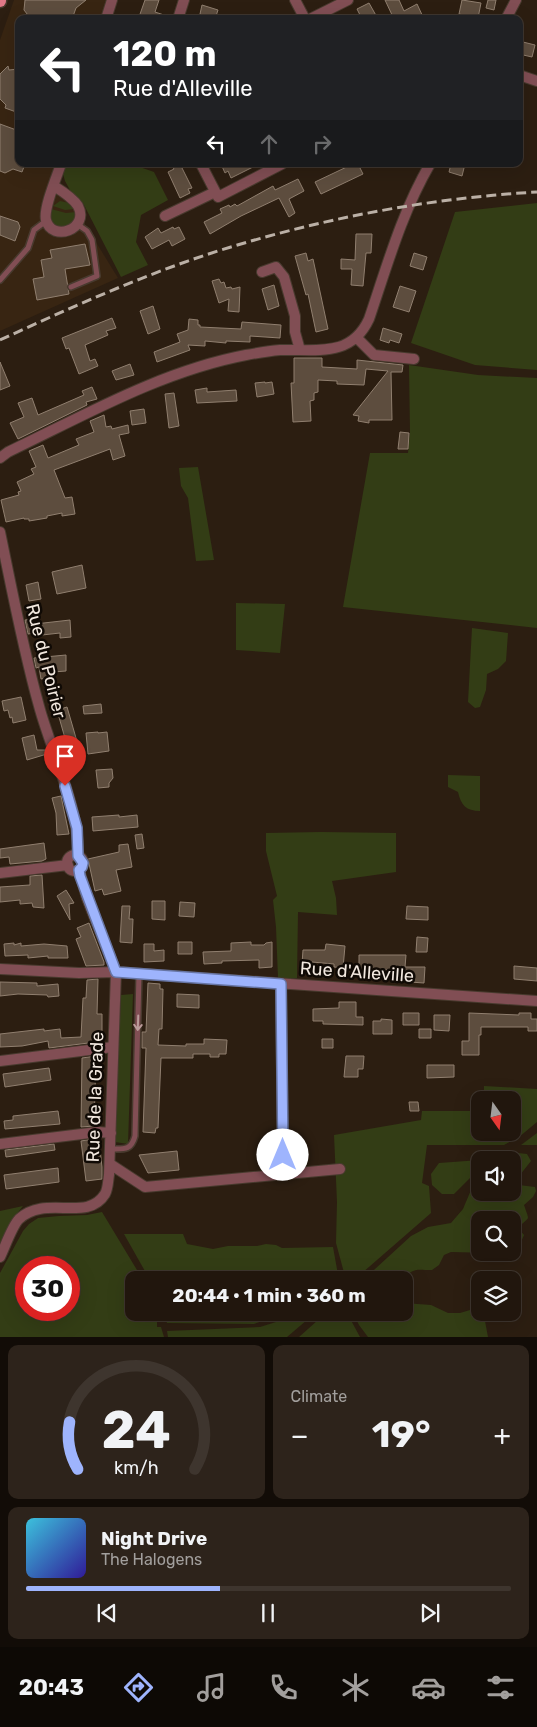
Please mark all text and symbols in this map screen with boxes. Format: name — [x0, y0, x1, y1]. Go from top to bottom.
text: 120 m — [113, 33, 216, 75]
icon: left — [30, 35, 95, 100]
text: Rue d'Alleville — [113, 75, 253, 102]
icon: left — [202, 130, 230, 158]
icon: ahead — [255, 130, 283, 158]
icon: right — [308, 130, 336, 158]
street label: Rue du Poirier — [21, 601, 71, 721]
pin — [44, 735, 86, 786]
icon: arrive — [51, 742, 79, 770]
street label: Rue d'Alleville — [299, 957, 415, 987]
one-way arrow — [133, 1014, 143, 1030]
street label: Rue de la Grade — [82, 1031, 108, 1163]
north arrow — [471, 1091, 521, 1141]
map controls — [471, 1091, 521, 1321]
position arrow — [256, 1128, 308, 1180]
button: sound — [471, 1151, 521, 1201]
button: search — [471, 1211, 521, 1261]
speed limit sign: 30 — [15, 1256, 80, 1321]
button: layers — [471, 1271, 521, 1321]
text: 20:44 · 1 min · 360 m — [172, 1284, 366, 1307]
text: Climate — [291, 1387, 347, 1406]
text: 24 — [102, 1399, 171, 1461]
text: 19° — [372, 1411, 431, 1457]
text: − — [291, 1419, 309, 1452]
text: + — [494, 1419, 511, 1452]
text: km/h — [114, 1457, 159, 1478]
text: Night Drive — [101, 1527, 207, 1550]
text: The Halogens — [101, 1550, 202, 1569]
icon: previous — [93, 1599, 121, 1627]
icon: pause — [254, 1599, 282, 1627]
icon: next — [416, 1599, 444, 1627]
icon: directions — [121, 1670, 156, 1705]
icon: music — [194, 1670, 229, 1705]
icon: phone — [266, 1670, 301, 1705]
icon: climate — [338, 1670, 373, 1705]
icon: car — [411, 1670, 446, 1705]
icon: filters — [483, 1670, 518, 1705]
text: 20:43 — [19, 1674, 84, 1701]

